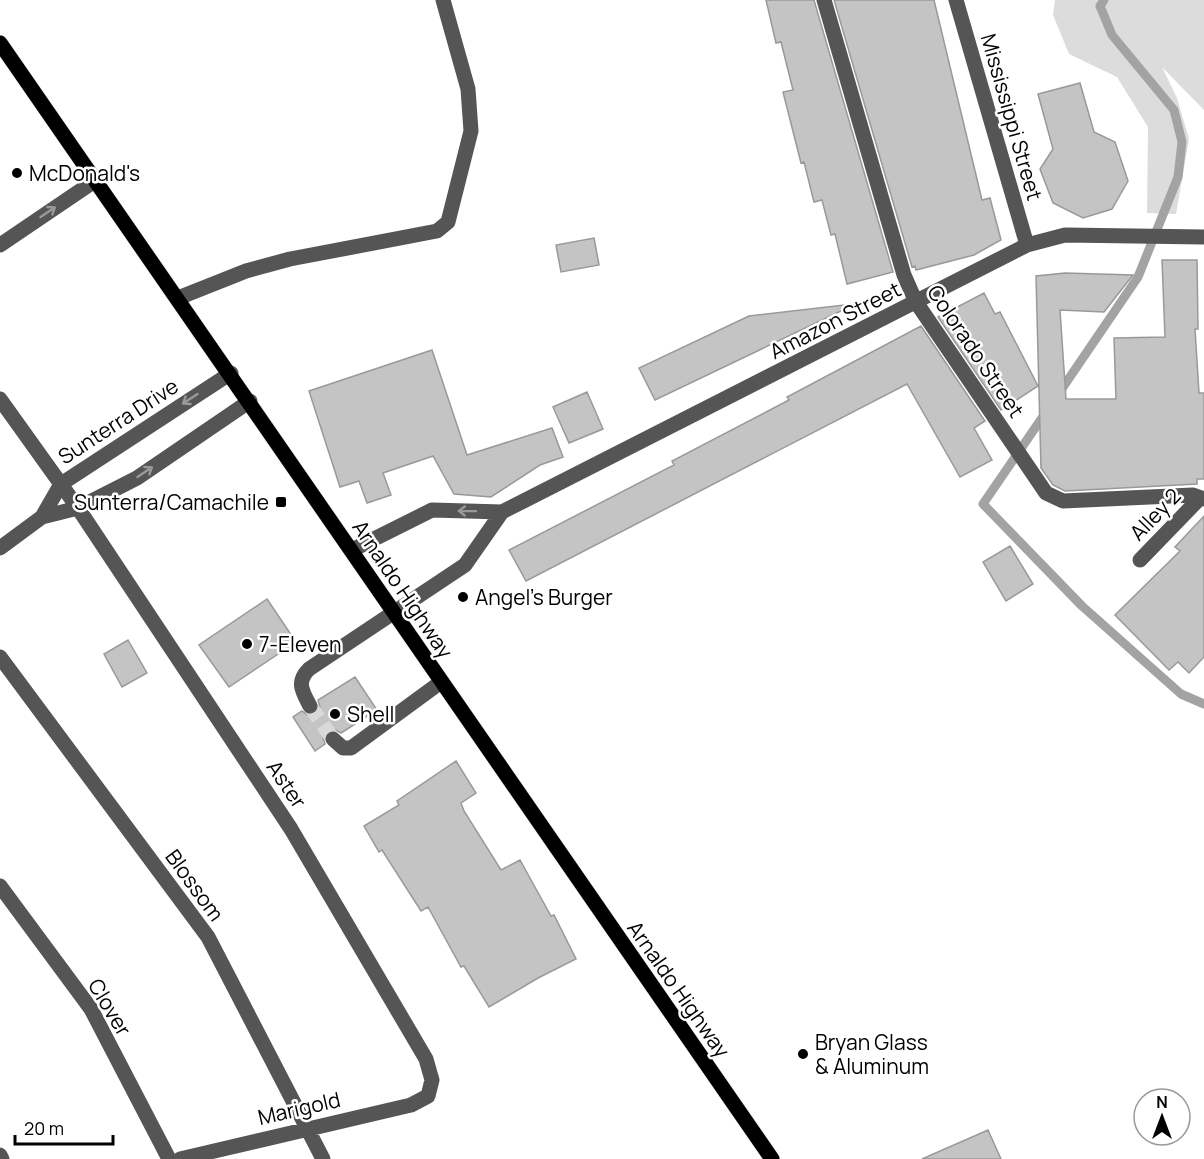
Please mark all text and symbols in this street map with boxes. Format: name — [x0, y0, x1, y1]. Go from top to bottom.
street label: Mississippi Street — [975, 30, 1049, 204]
place label: McDonald's — [29, 159, 140, 187]
marker: McDonald's — [10, 166, 24, 180]
one-way arrow — [39, 206, 56, 218]
street label: Amazon Street — [765, 275, 905, 365]
street label: Colorado Street — [921, 279, 1031, 423]
street label: Sunterra Drive — [53, 372, 183, 470]
one-way arrow — [182, 393, 199, 405]
one-way arrow — [136, 466, 152, 478]
street label: Alley 2 — [1123, 482, 1187, 546]
place label: Sunterra/Camachile — [74, 488, 269, 516]
marker: Sunterra/Camachile — [274, 495, 288, 509]
one-way arrow — [457, 505, 477, 517]
street label: Arnaldo Highway — [346, 515, 460, 663]
place label: Angel's Burger — [475, 583, 613, 611]
marker: Angel's Burger — [456, 590, 470, 604]
place label: 7-Eleven — [259, 630, 342, 658]
marker: 7-Eleven — [240, 637, 254, 651]
place label: Shell — [347, 700, 395, 728]
marker: Shell — [328, 707, 342, 721]
street label: Aster — [261, 755, 313, 814]
street label: Blossom — [159, 843, 231, 927]
street label: Arnaldo Highway — [621, 915, 737, 1063]
street label: Clover — [82, 973, 138, 1041]
place label: Bryan Glass & Aluminum — [815, 1028, 929, 1080]
marker: Bryan Glass & Aluminum — [796, 1047, 810, 1061]
street label: Marigold — [255, 1085, 343, 1131]
north arrow — [1132, 1087, 1192, 1147]
text: N — [1156, 1091, 1168, 1113]
scale bar — [15, 1108, 112, 1146]
text: 20 m — [24, 1116, 64, 1140]

